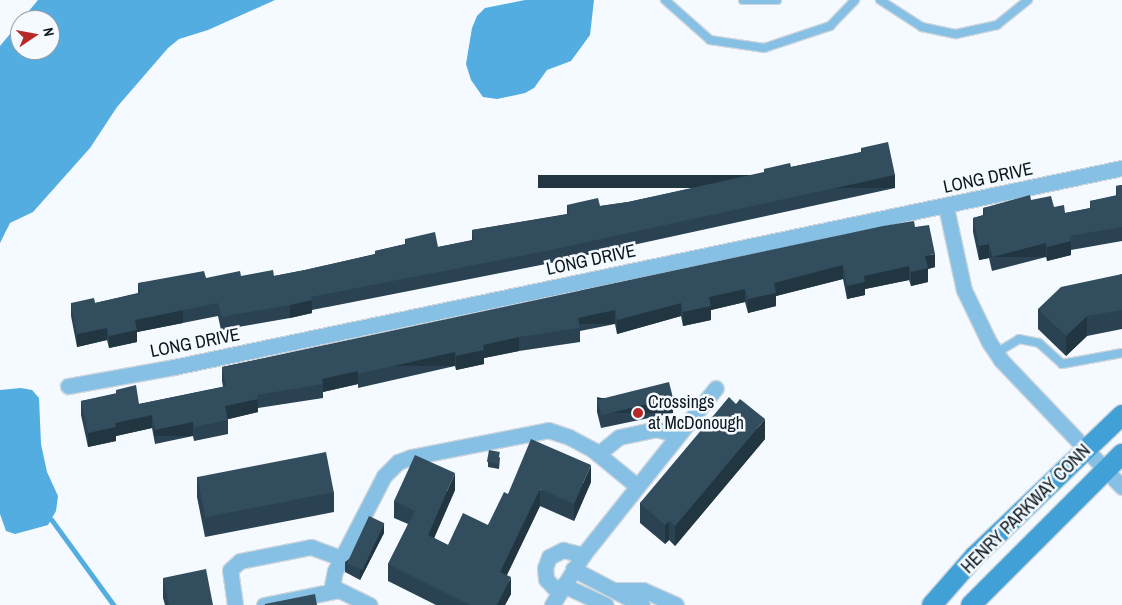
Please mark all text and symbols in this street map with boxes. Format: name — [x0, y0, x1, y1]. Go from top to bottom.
north arrow — [10, 10, 60, 60]
text: N — [39, 26, 58, 38]
street label: LONG DRIVE — [941, 158, 1035, 198]
street label: LONG DRIVE — [544, 240, 638, 280]
street label: LONG DRIVE — [148, 324, 242, 362]
place label: Crossings at McDonough — [648, 392, 744, 434]
marker: Crossings at McDonough — [632, 407, 644, 419]
street label: HENRY PARKWAY CONN — [957, 440, 1095, 578]

